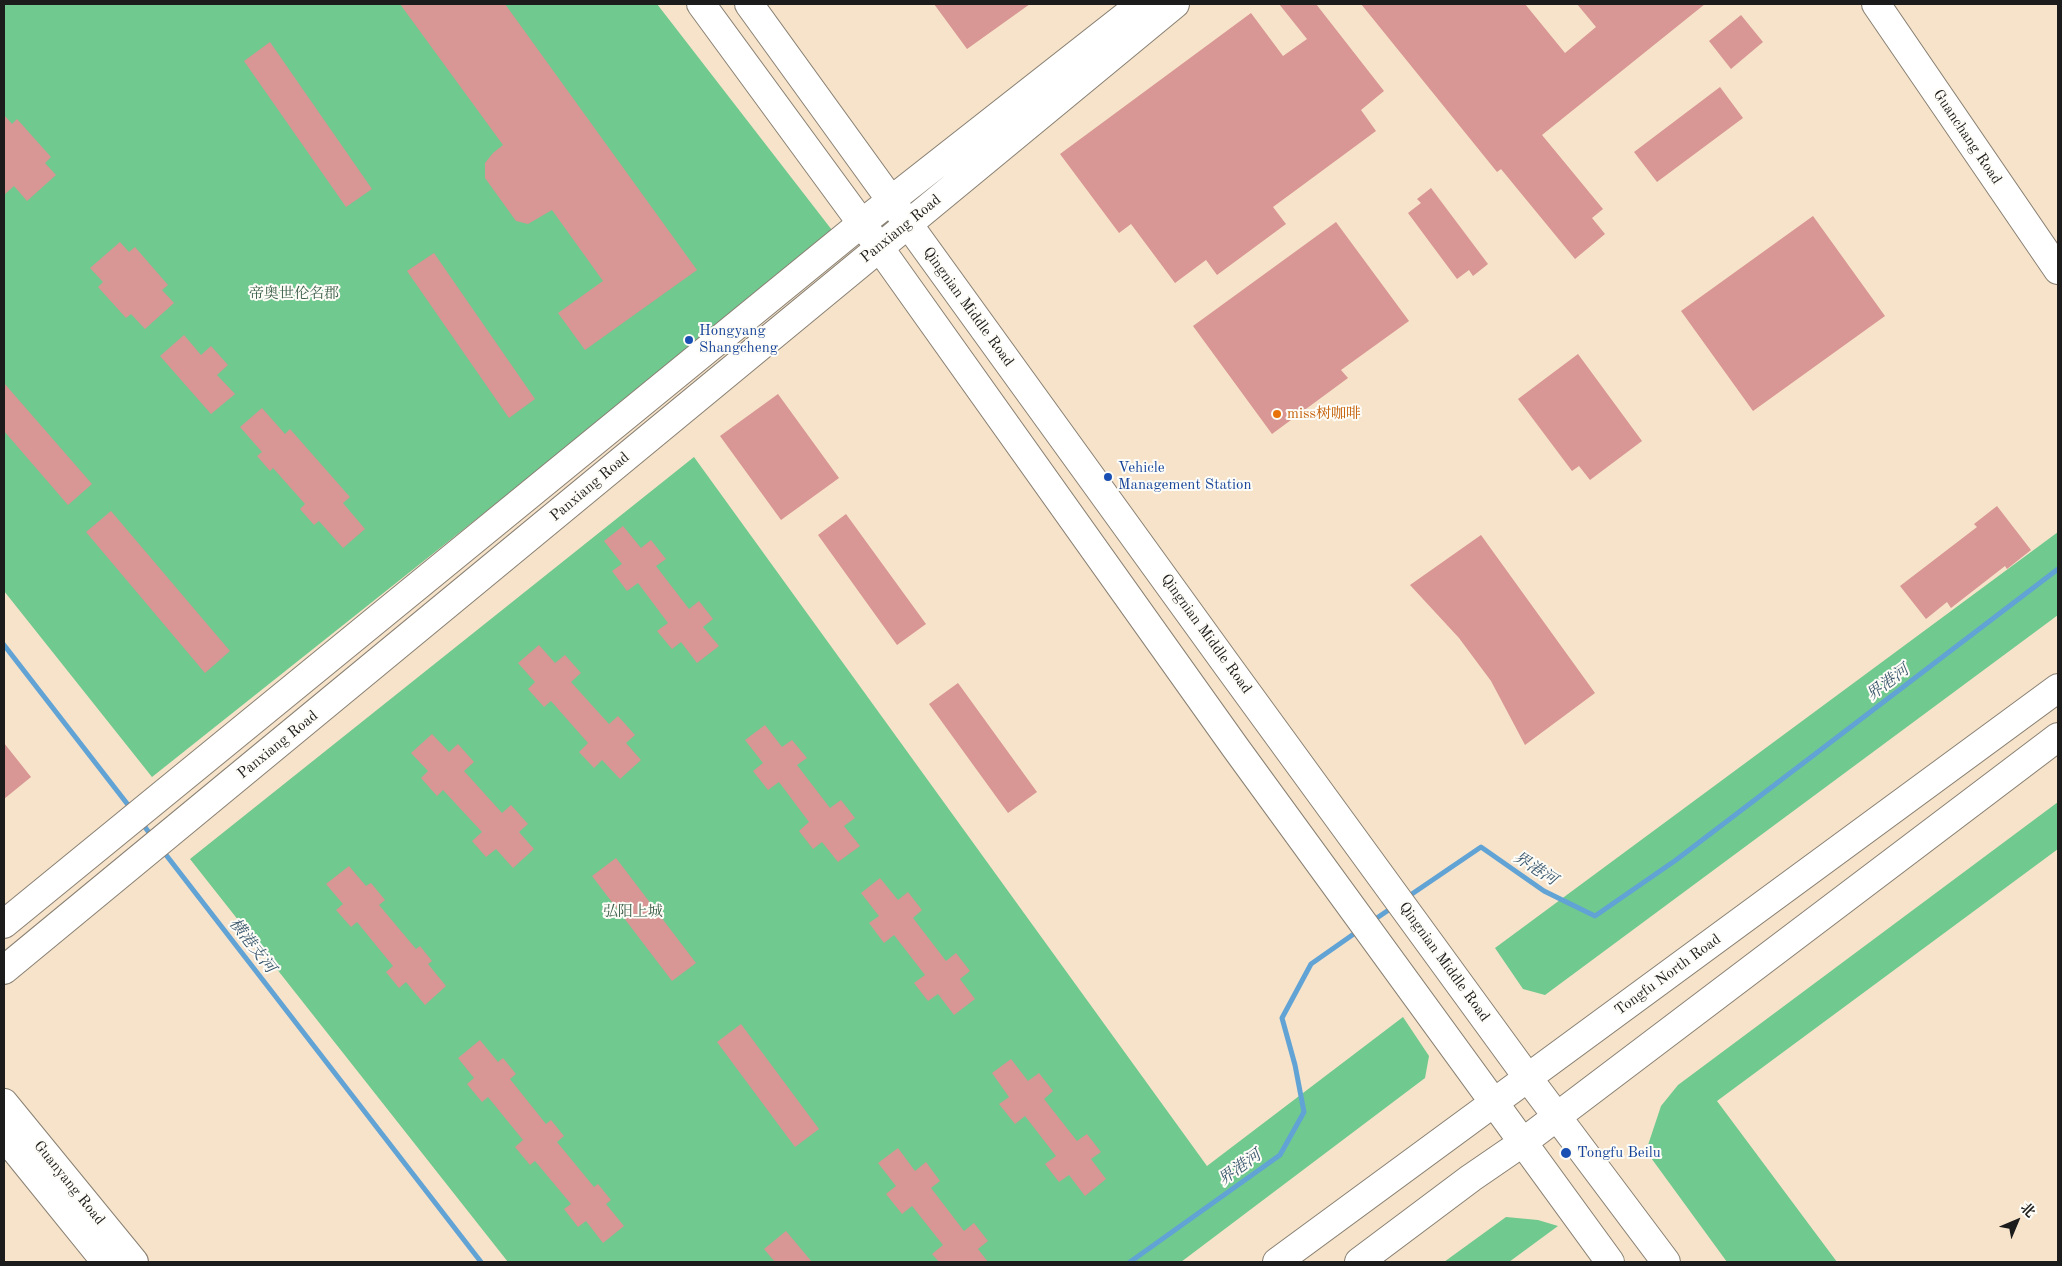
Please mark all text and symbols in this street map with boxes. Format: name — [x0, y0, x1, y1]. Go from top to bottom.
street label: Guanchang Road — [1929, 86, 2005, 188]
street label: Panxiang Road — [857, 191, 945, 267]
street label: Qingnian Middle Road — [919, 244, 1017, 370]
park label: 帝奥世伦名郡 — [249, 285, 339, 303]
place label: Hongyang Shangcheng — [699, 322, 778, 357]
marker: Hongyang Shangcheng — [683, 334, 695, 346]
place label: miss树咖啡 — [1287, 405, 1361, 423]
marker: miss树咖啡 — [1271, 408, 1283, 420]
street label: Panxiang Road — [547, 449, 633, 525]
place label: Vehicle Management Station — [1118, 459, 1252, 494]
marker: Vehicle Management Station — [1102, 471, 1114, 483]
street label: Qingnian Middle Road — [1157, 571, 1255, 697]
water label: 界港河 — [1863, 661, 1913, 705]
street label: Panxiang Road — [234, 707, 322, 783]
water label: 界港河 — [1510, 848, 1560, 890]
street label: Qingnian Middle Road — [1395, 899, 1493, 1025]
park label: 弘阳上城 — [603, 903, 663, 921]
water label: 横港支河 — [225, 915, 279, 977]
street label: Tongfu North Road — [1611, 930, 1725, 1020]
street label: Guanyang Road — [30, 1137, 108, 1229]
place label: Tongfu Beilu — [1577, 1144, 1661, 1162]
water label: 界港河 — [1215, 1146, 1265, 1190]
marker: Tongfu Beilu — [1559, 1146, 1573, 1160]
north arrow — [1992, 1196, 2042, 1246]
text: 北 — [2018, 1200, 2038, 1220]

